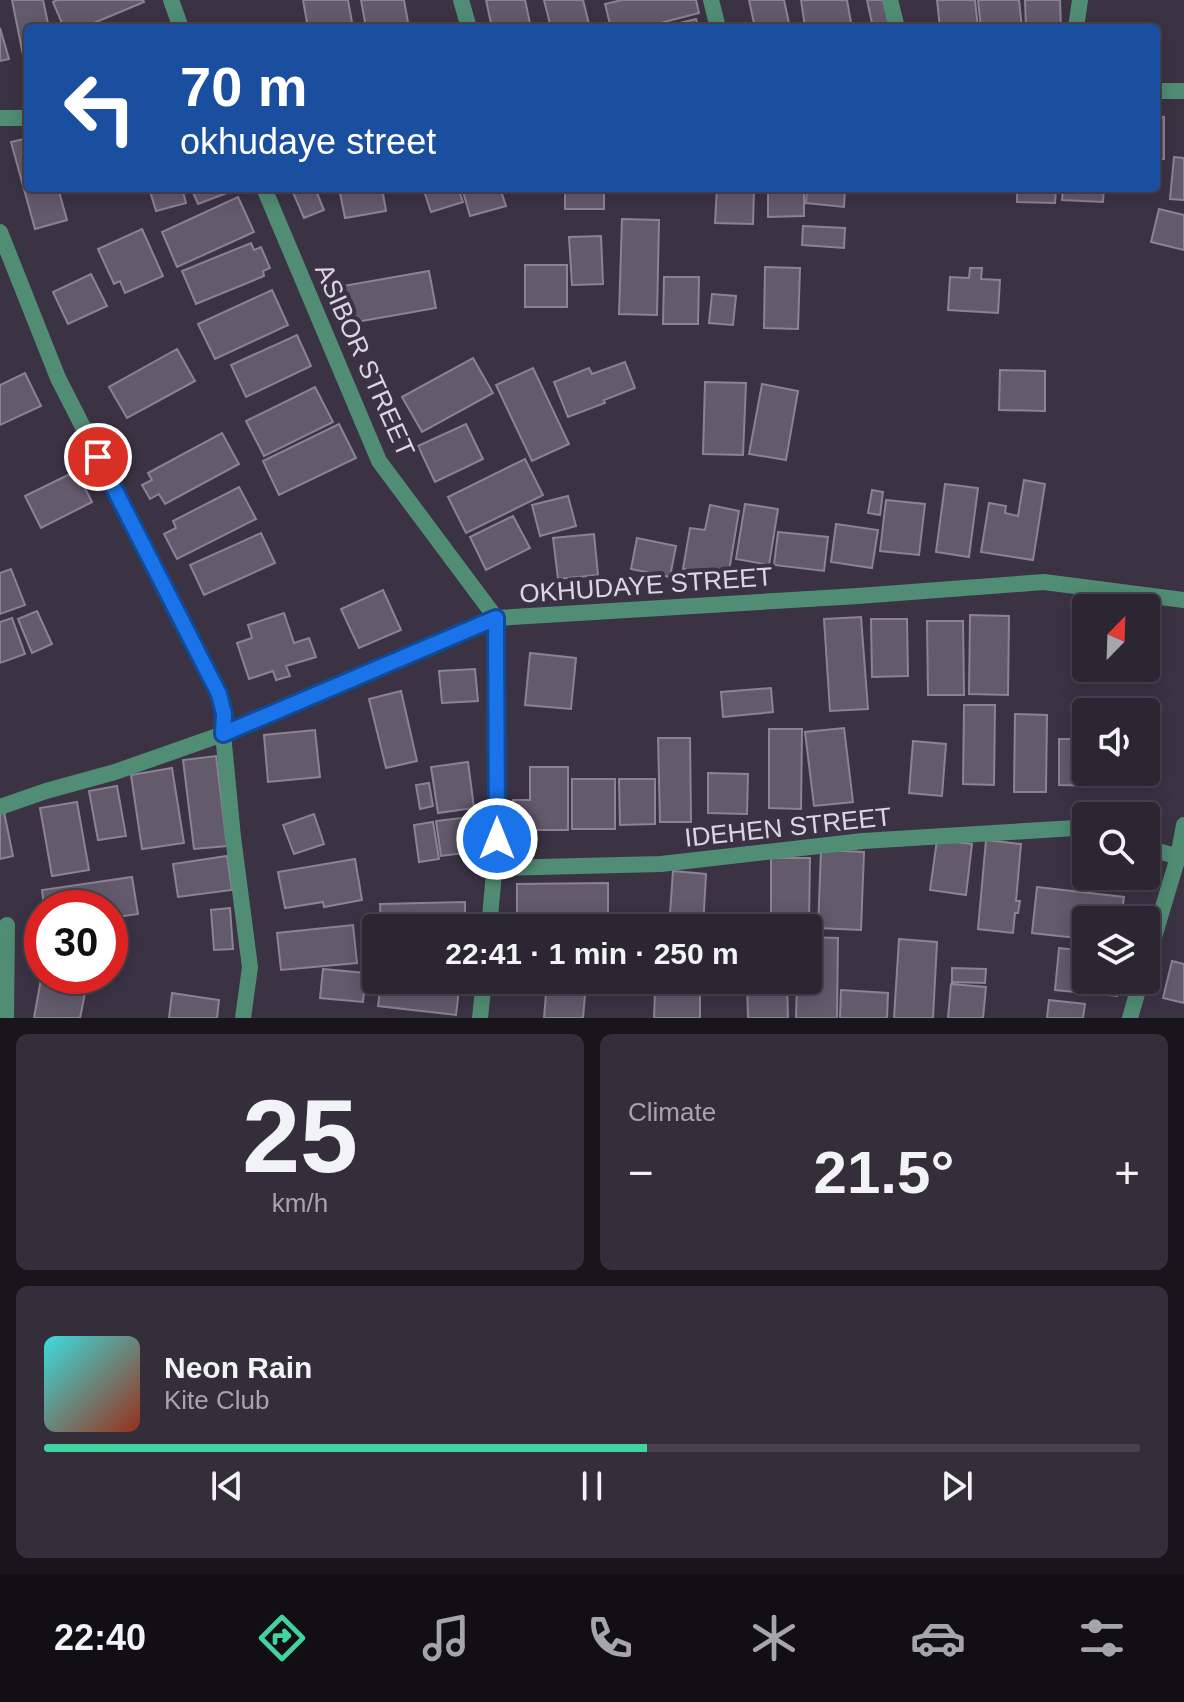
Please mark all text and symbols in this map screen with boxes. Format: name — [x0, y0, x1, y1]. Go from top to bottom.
text: 70 m — [180, 55, 308, 118]
icon: left — [48, 56, 152, 160]
text: okhudaye street — [180, 121, 436, 162]
street label: ASIBOR STREET — [309, 259, 421, 461]
pin — [64, 423, 132, 491]
icon: arrive — [76, 435, 120, 479]
street label: OKHUDAYE STREET — [518, 561, 774, 609]
north arrow — [1072, 594, 1160, 682]
map controls — [1072, 594, 1160, 994]
button: sound — [1072, 698, 1160, 786]
position arrow — [455, 797, 539, 881]
street label: IDEHEN STREET — [683, 801, 893, 853]
button: search — [1072, 802, 1160, 890]
speed limit sign: 30 — [24, 890, 128, 994]
button: layers — [1072, 906, 1160, 994]
text: 22:41 · 1 min · 250 m — [445, 937, 739, 970]
text: 25 — [242, 1078, 358, 1194]
text: Climate — [628, 1097, 716, 1127]
text: 21.5° — [814, 1139, 954, 1206]
text: − — [628, 1148, 654, 1197]
text: + — [1114, 1148, 1140, 1197]
text: km/h — [272, 1188, 328, 1218]
text: Neon Rain — [164, 1351, 312, 1384]
text: Kite Club — [164, 1385, 270, 1415]
icon: previous — [205, 1464, 249, 1508]
icon: pause — [570, 1464, 614, 1508]
icon: next — [935, 1464, 979, 1508]
icon: directions — [254, 1610, 310, 1666]
icon: music — [418, 1610, 474, 1666]
icon: phone — [582, 1610, 638, 1666]
icon: climate — [746, 1610, 802, 1666]
icon: car — [910, 1610, 966, 1666]
icon: filters — [1074, 1610, 1130, 1666]
text: 22:40 — [54, 1617, 146, 1658]

